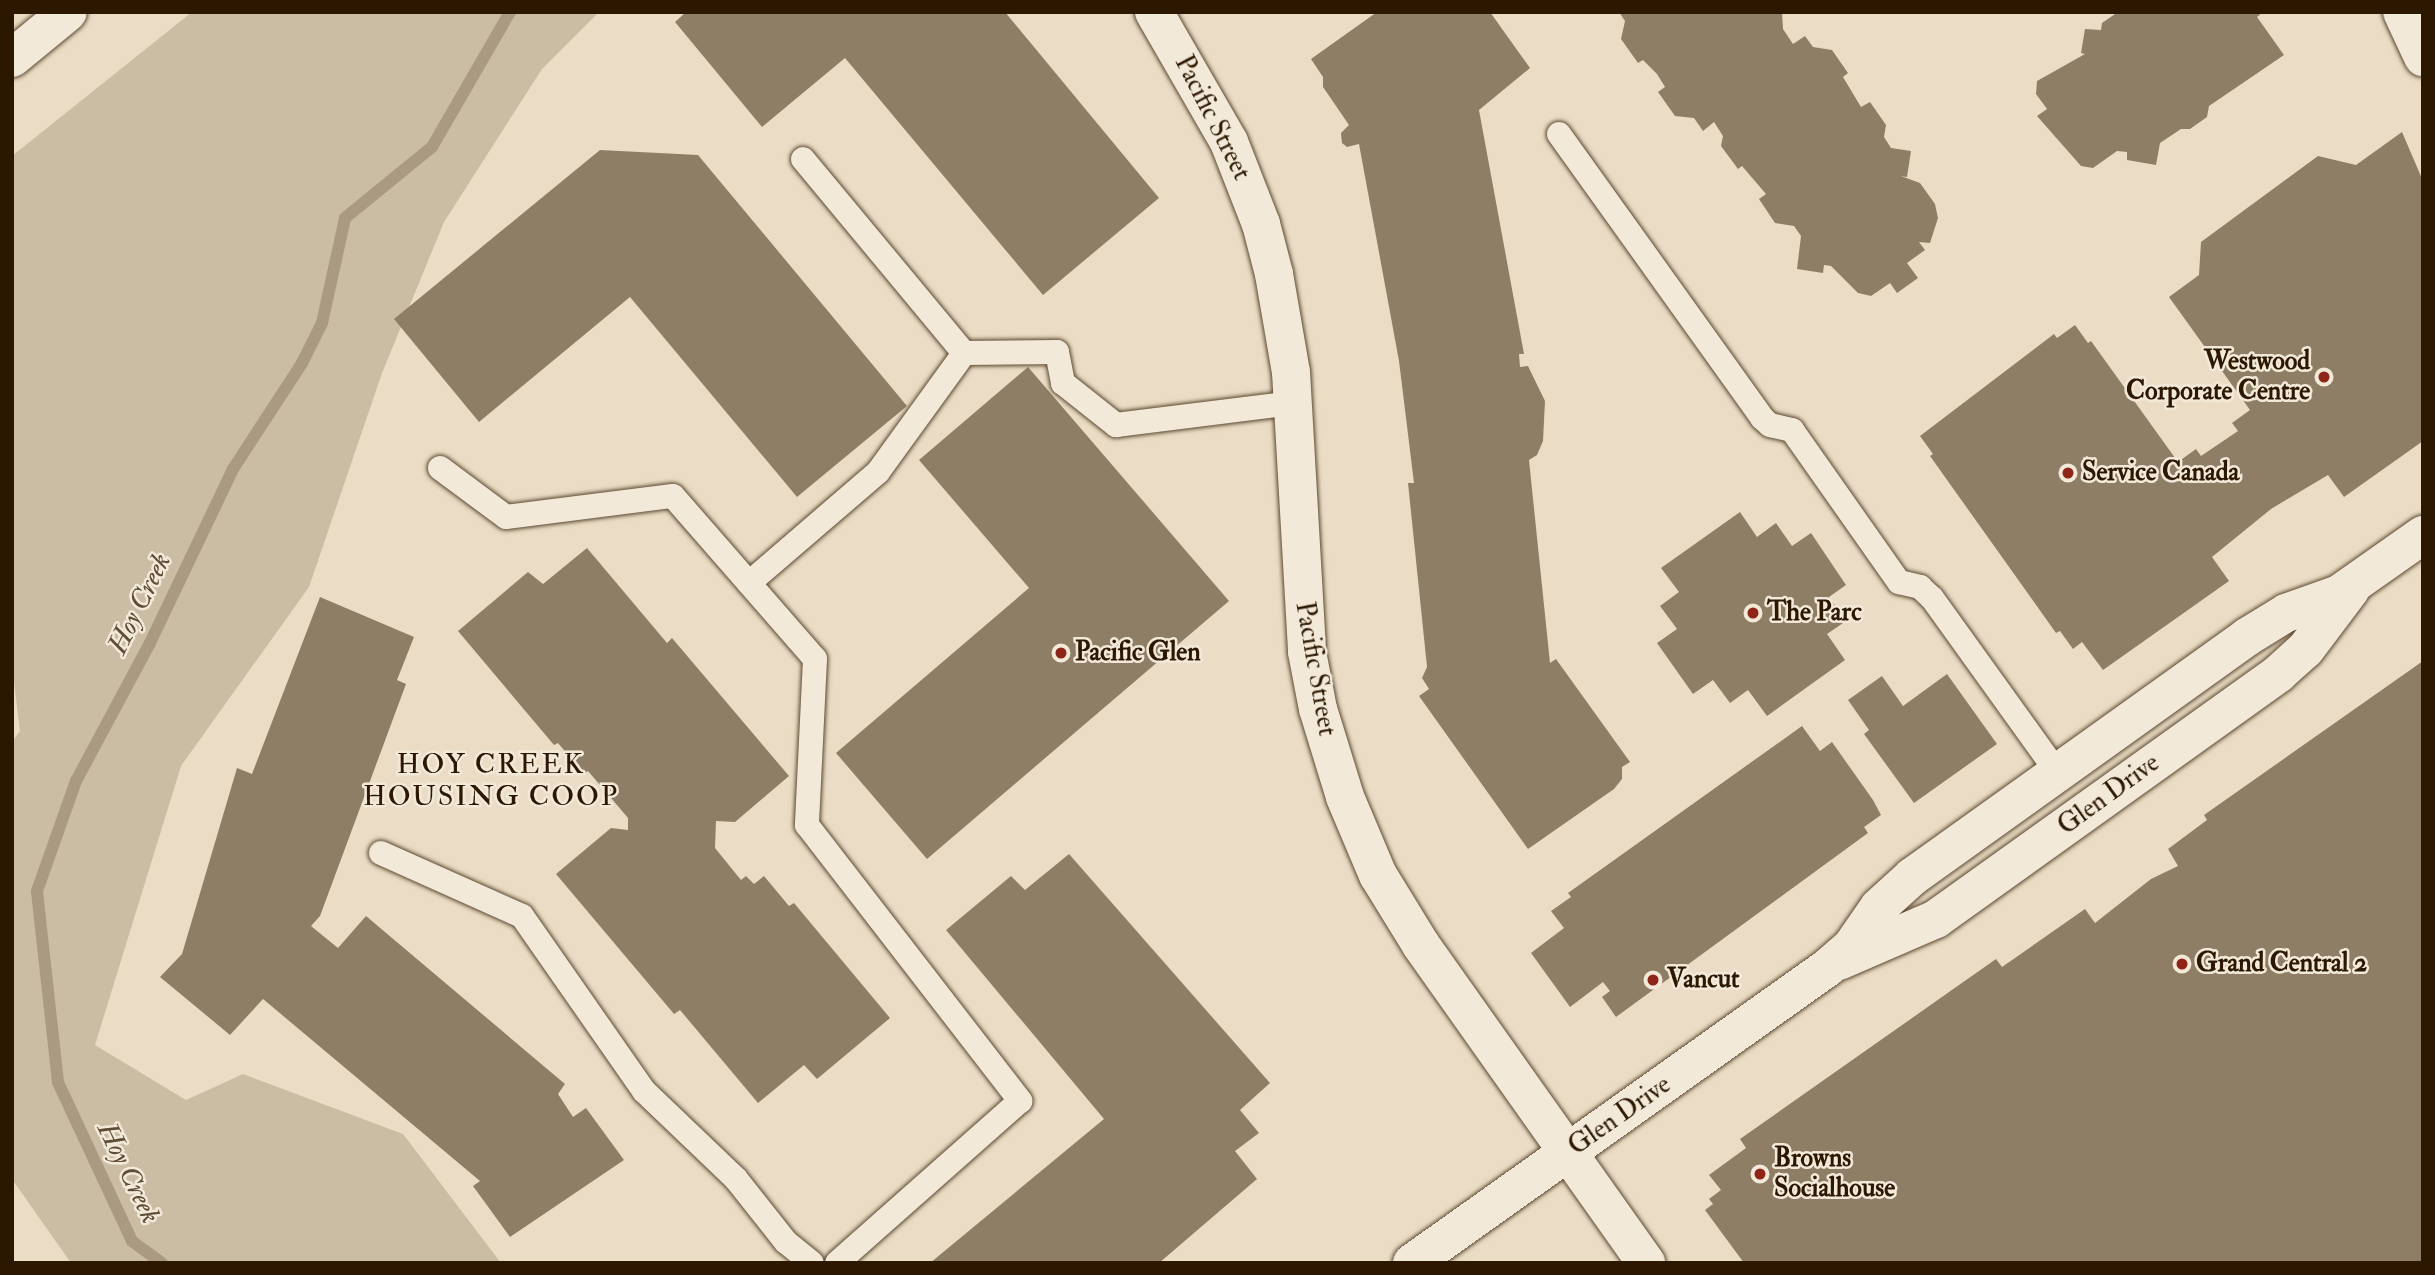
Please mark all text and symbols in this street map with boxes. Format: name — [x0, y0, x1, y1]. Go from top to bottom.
street label: Pacific Street — [1167, 51, 1257, 185]
place label: Westwood Corporate Centre — [2126, 346, 2310, 408]
marker: Westwood Corporate Centre — [2316, 369, 2332, 385]
place label: Service Canada — [2082, 457, 2239, 489]
marker: Service Canada — [2060, 465, 2076, 481]
water label: Hoy Creek — [101, 548, 179, 660]
place label: The Parc — [1767, 597, 1862, 629]
street label: Pacific Street — [1288, 600, 1342, 738]
marker: The Parc — [1745, 605, 1761, 621]
place label: Pacific Glen — [1075, 637, 1201, 669]
marker: Pacific Glen — [1053, 645, 1069, 661]
district label: HOY CREEK HOUSING COOP — [364, 748, 618, 814]
street label: Glen Drive — [2052, 748, 2166, 842]
place label: Grand Central 2 — [2196, 948, 2367, 980]
marker: Grand Central 2 — [2174, 956, 2190, 972]
place label: Vancut — [1667, 964, 1740, 996]
marker: Vancut — [1645, 972, 1661, 988]
street label: Glen Drive — [1563, 1069, 1677, 1163]
water label: Hoy Creek — [89, 1117, 167, 1229]
place label: Browns Socialhouse — [1774, 1143, 1895, 1204]
marker: Browns Socialhouse — [1752, 1166, 1768, 1182]

